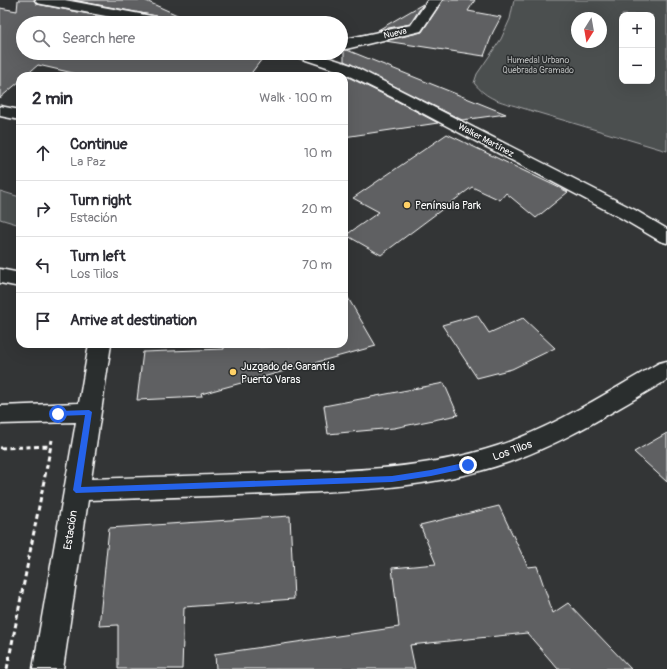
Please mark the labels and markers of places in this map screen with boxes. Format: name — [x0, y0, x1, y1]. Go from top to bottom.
place label: Península Park — [415, 199, 482, 212]
marker: Península Park — [402, 200, 412, 210]
place label: Juzgado de Garantía Puerto Varas — [241, 360, 335, 386]
marker: Juzgado de Garantía Puerto Varas — [228, 367, 238, 377]

